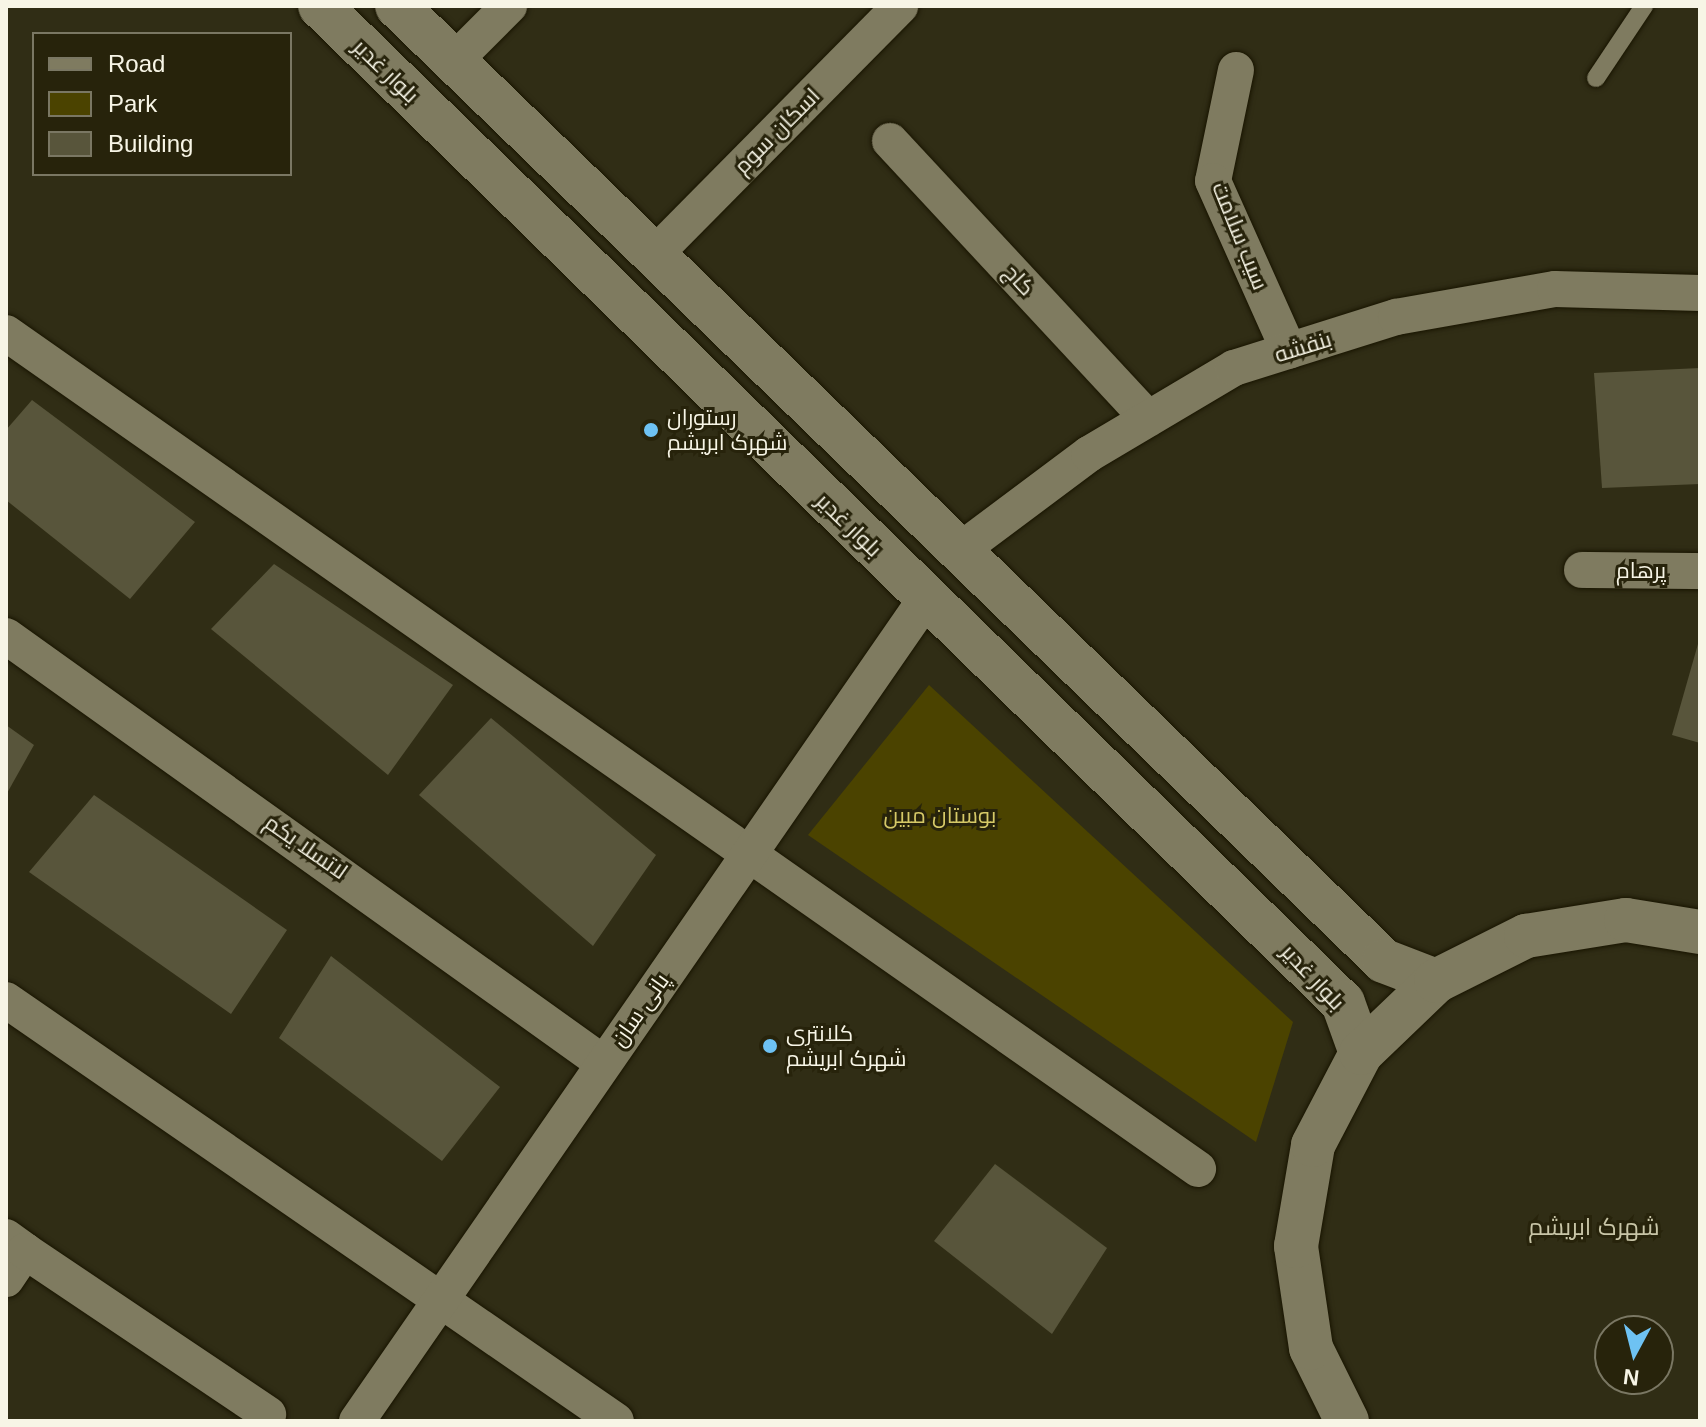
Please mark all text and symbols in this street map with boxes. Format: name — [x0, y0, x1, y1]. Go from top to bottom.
legend — [32, 32, 292, 176]
street label: بلوار غدیر — [348, 34, 424, 108]
text: Road — [108, 50, 165, 77]
street label: اسکان سوم — [729, 83, 825, 179]
text: Park — [108, 90, 157, 117]
text: Building — [108, 130, 193, 157]
street label: سیب سلامت — [1206, 178, 1274, 294]
street label: کاج — [998, 259, 1040, 301]
street label: بنفشه — [1271, 326, 1335, 368]
place label: رستوران شهرک ابریشم — [667, 404, 787, 456]
marker: رستوران شهرک ابریشم — [642, 421, 660, 439]
street label: بلوار غدیر — [811, 488, 887, 562]
street label: پرهام — [1616, 558, 1666, 584]
park label: بوستان مبین — [884, 803, 996, 829]
street label: لاتسلا یکم — [260, 809, 352, 885]
street label: بلوار غدیر — [1276, 939, 1350, 1015]
street label: پانی سان — [605, 968, 675, 1052]
place label: کلانتری شهرک ابریشم — [786, 1020, 906, 1072]
marker: کلانتری شهرک ابریشم — [761, 1037, 779, 1055]
district label: شهرک ابریشم — [1528, 1213, 1660, 1241]
north arrow — [1594, 1315, 1674, 1395]
text: N — [1622, 1364, 1641, 1391]

